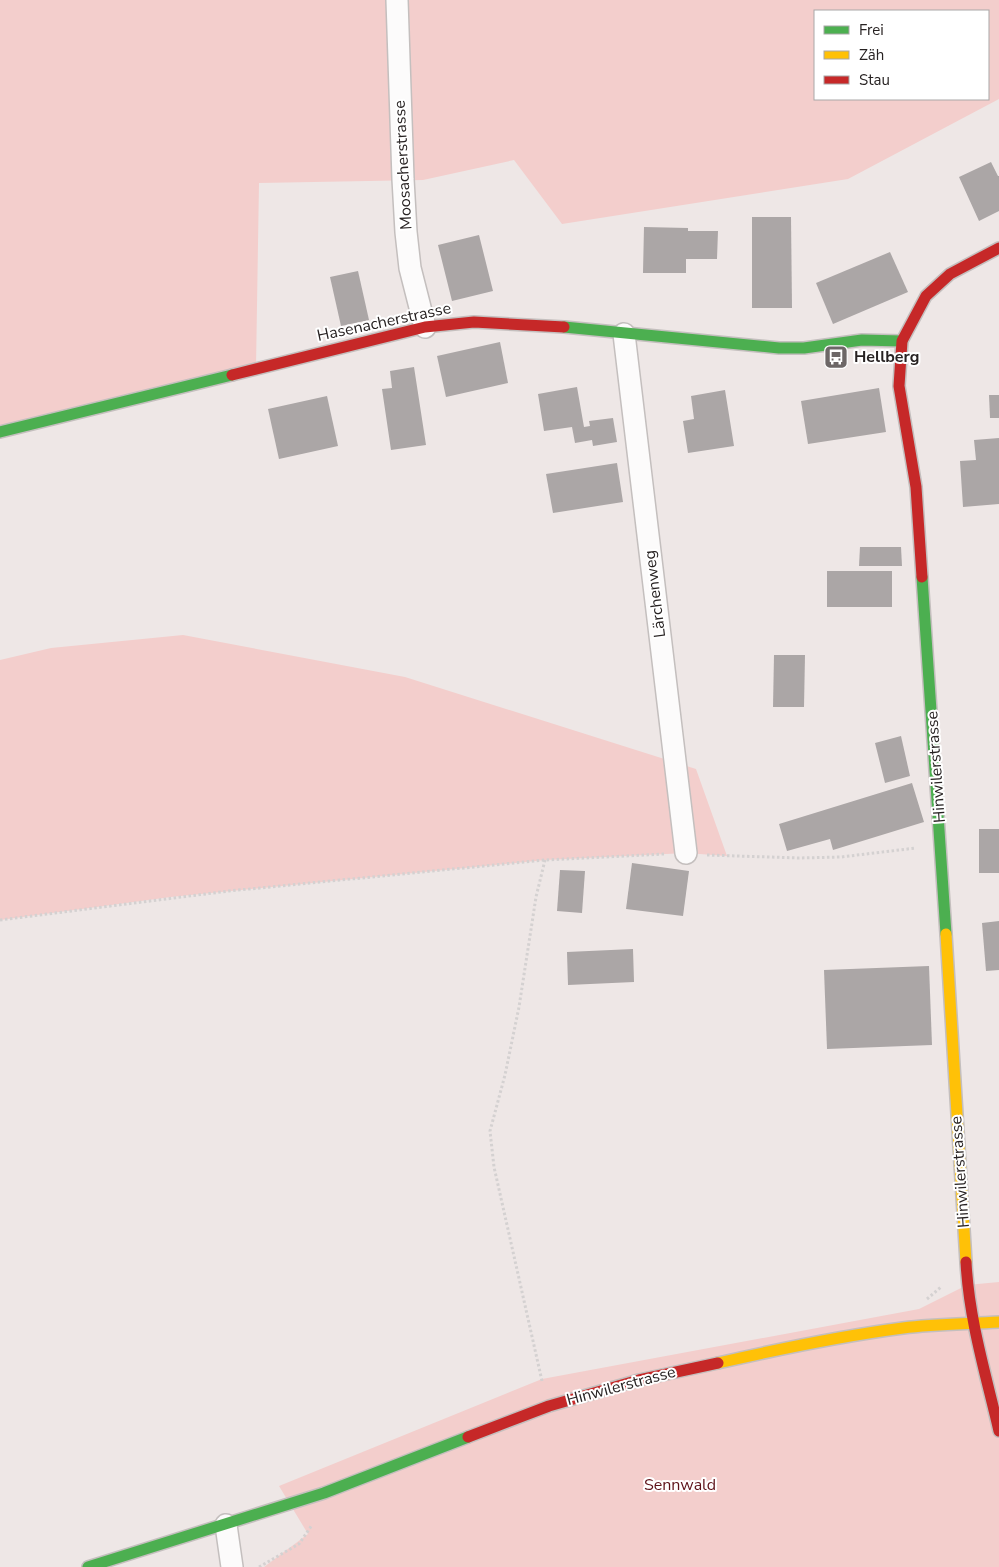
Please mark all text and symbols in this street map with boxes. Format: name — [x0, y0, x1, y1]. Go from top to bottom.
legend — [814, 10, 989, 100]
text: Frei — [859, 20, 884, 40]
text: Zäh — [859, 45, 884, 65]
text: Stau — [859, 70, 890, 90]
street label: Moosacherstrasse — [389, 100, 417, 230]
street label: Hasenacherstrasse — [315, 297, 453, 347]
bus stop icon: Hellberg — [823, 344, 849, 370]
place label: Hellberg — [854, 346, 919, 368]
street label: Lärchenweg — [639, 549, 671, 639]
street label: Hinwilerstrasse — [921, 710, 951, 824]
street label: Hinwilerstrasse — [945, 1115, 975, 1229]
street label: Hinwilerstrasse — [564, 1361, 678, 1411]
park label: Sennwald — [644, 1474, 716, 1496]

